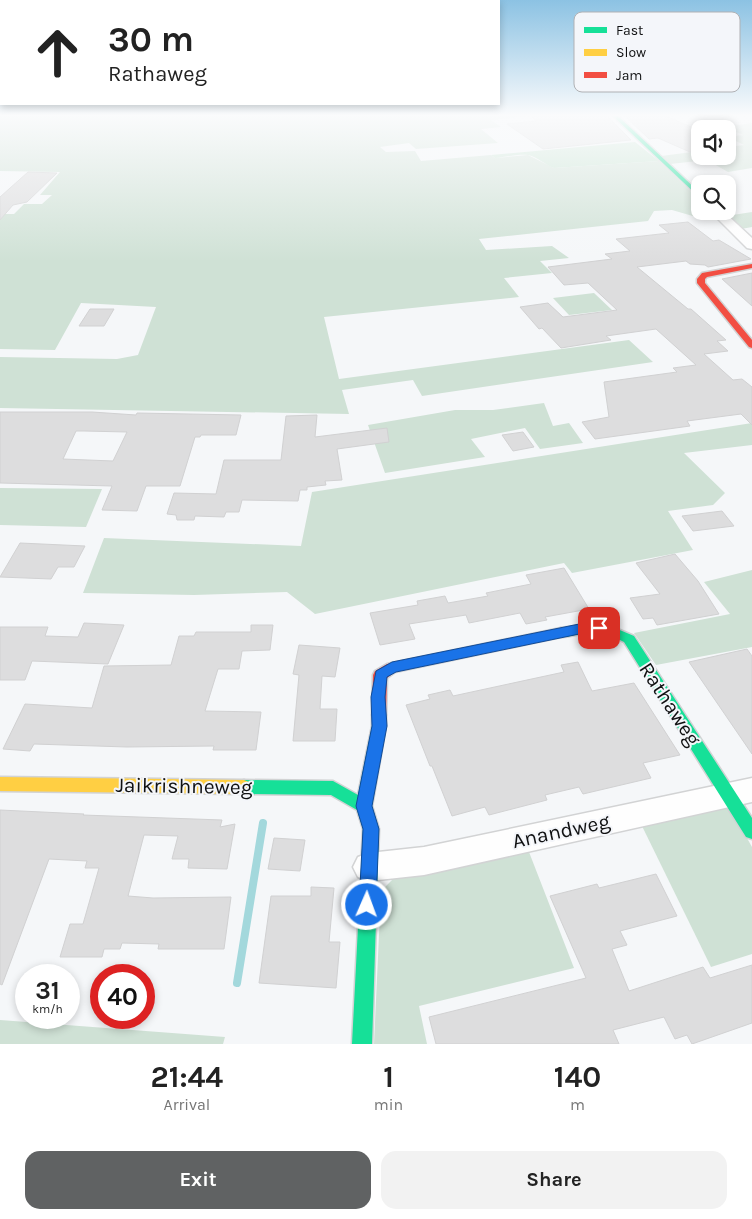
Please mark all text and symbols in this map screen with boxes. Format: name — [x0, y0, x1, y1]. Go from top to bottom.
legend — [574, 12, 740, 92]
text: 30 m — [108, 19, 194, 60]
icon: ahead — [25, 20, 90, 85]
text: Fast — [616, 22, 643, 39]
text: Slow — [616, 44, 646, 61]
text: Rathaweg — [108, 61, 207, 87]
text: Jam — [616, 67, 642, 84]
map controls — [691, 120, 736, 220]
button: sound — [691, 120, 736, 165]
button: search — [691, 175, 736, 220]
pin — [578, 607, 620, 649]
icon: arrive — [585, 614, 613, 642]
street label: Rathaweg — [634, 658, 706, 750]
street label: Jaikrishneweg — [115, 773, 253, 799]
street label: Anandweg — [510, 809, 612, 853]
position arrow — [340, 878, 392, 930]
speed limit sign: 40 — [90, 964, 155, 1029]
text: 31 — [35, 976, 60, 1005]
text: km/h — [32, 1002, 63, 1016]
text: 21:44 — [151, 1059, 223, 1095]
text: 1 — [383, 1059, 394, 1095]
text: 140 — [554, 1059, 601, 1095]
text: Arrival — [163, 1095, 210, 1114]
text: min — [374, 1095, 403, 1114]
text: m — [570, 1095, 585, 1114]
button: Exit — [25, 1151, 371, 1209]
button: Share — [381, 1151, 727, 1209]

